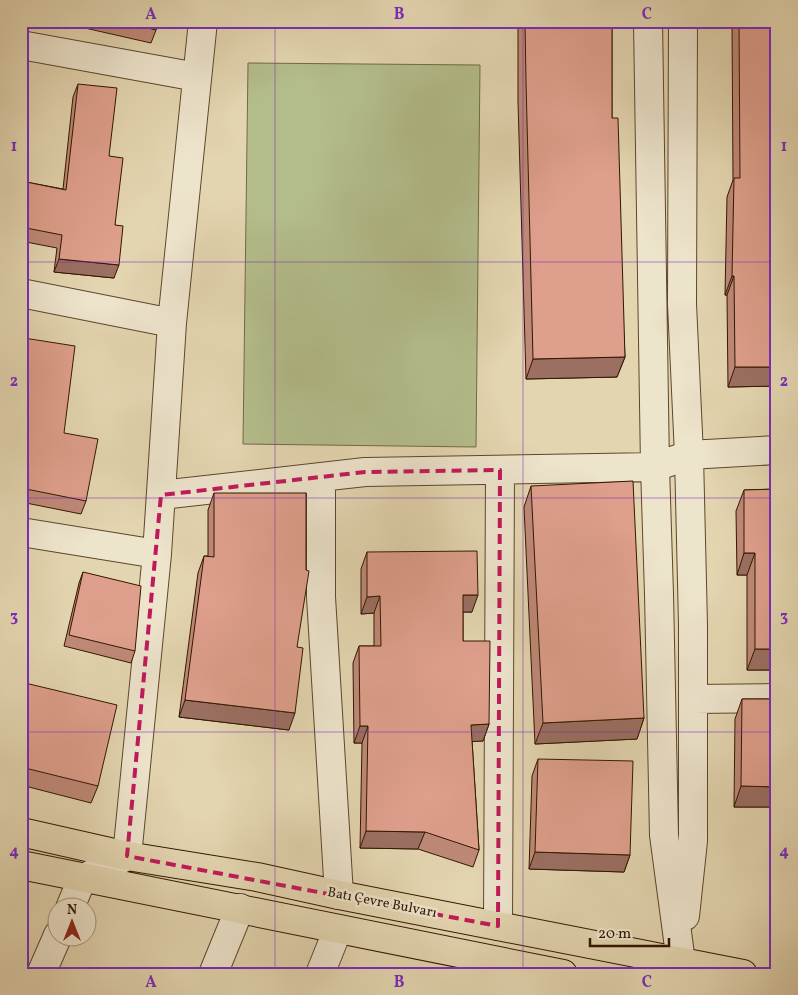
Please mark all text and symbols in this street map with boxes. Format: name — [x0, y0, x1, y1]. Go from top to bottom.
text: A — [145, 4, 157, 26]
text: B — [394, 4, 405, 26]
text: C — [642, 4, 652, 26]
text: 1 — [11, 136, 17, 158]
text: 1 — [781, 136, 787, 158]
text: 2 — [10, 371, 18, 393]
text: 2 — [780, 371, 788, 393]
text: 3 — [10, 606, 18, 628]
text: 3 — [780, 606, 788, 628]
text: 4 — [9, 841, 19, 863]
text: 4 — [779, 841, 789, 863]
street label: Batı Çevre Bulvarı — [326, 883, 438, 923]
north arrow — [48, 898, 98, 948]
text: N — [67, 901, 77, 920]
scale bar — [590, 915, 669, 947]
text: 20 m — [598, 924, 631, 945]
text: A — [145, 972, 157, 994]
text: B — [394, 972, 405, 994]
text: C — [642, 972, 652, 994]

